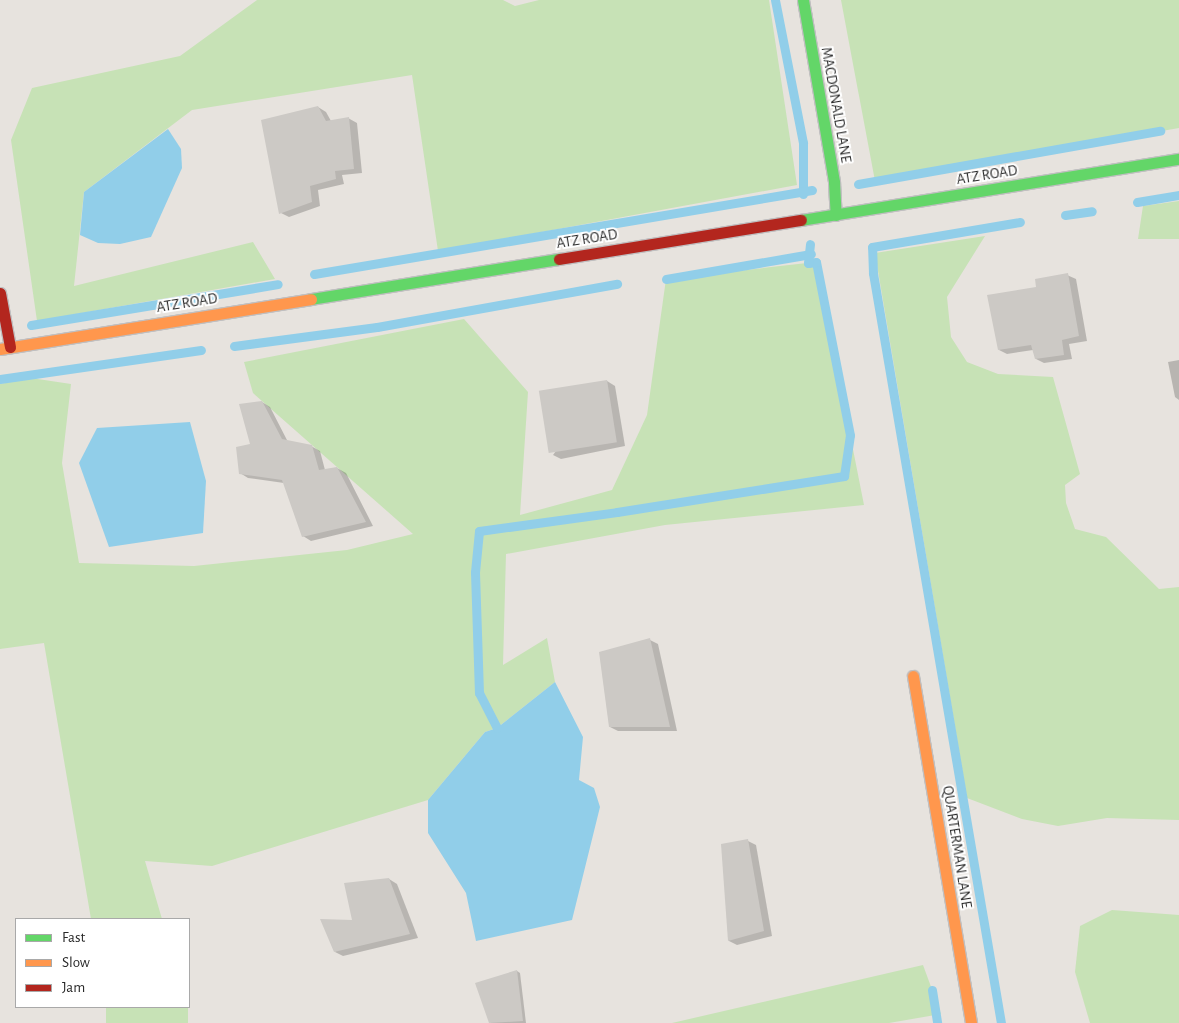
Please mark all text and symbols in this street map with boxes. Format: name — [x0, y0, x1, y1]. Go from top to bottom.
street label: MACDONALD LANE — [817, 46, 855, 164]
street label: ATZ ROAD — [955, 161, 1019, 189]
street label: ATZ ROAD — [555, 225, 619, 253]
street label: ATZ ROAD — [155, 289, 219, 317]
street label: QUARTERMAN LANE — [938, 785, 976, 909]
legend — [15, 918, 190, 1008]
text: Fast — [62, 930, 85, 945]
text: Slow — [62, 955, 90, 970]
text: Jam — [62, 980, 85, 995]

